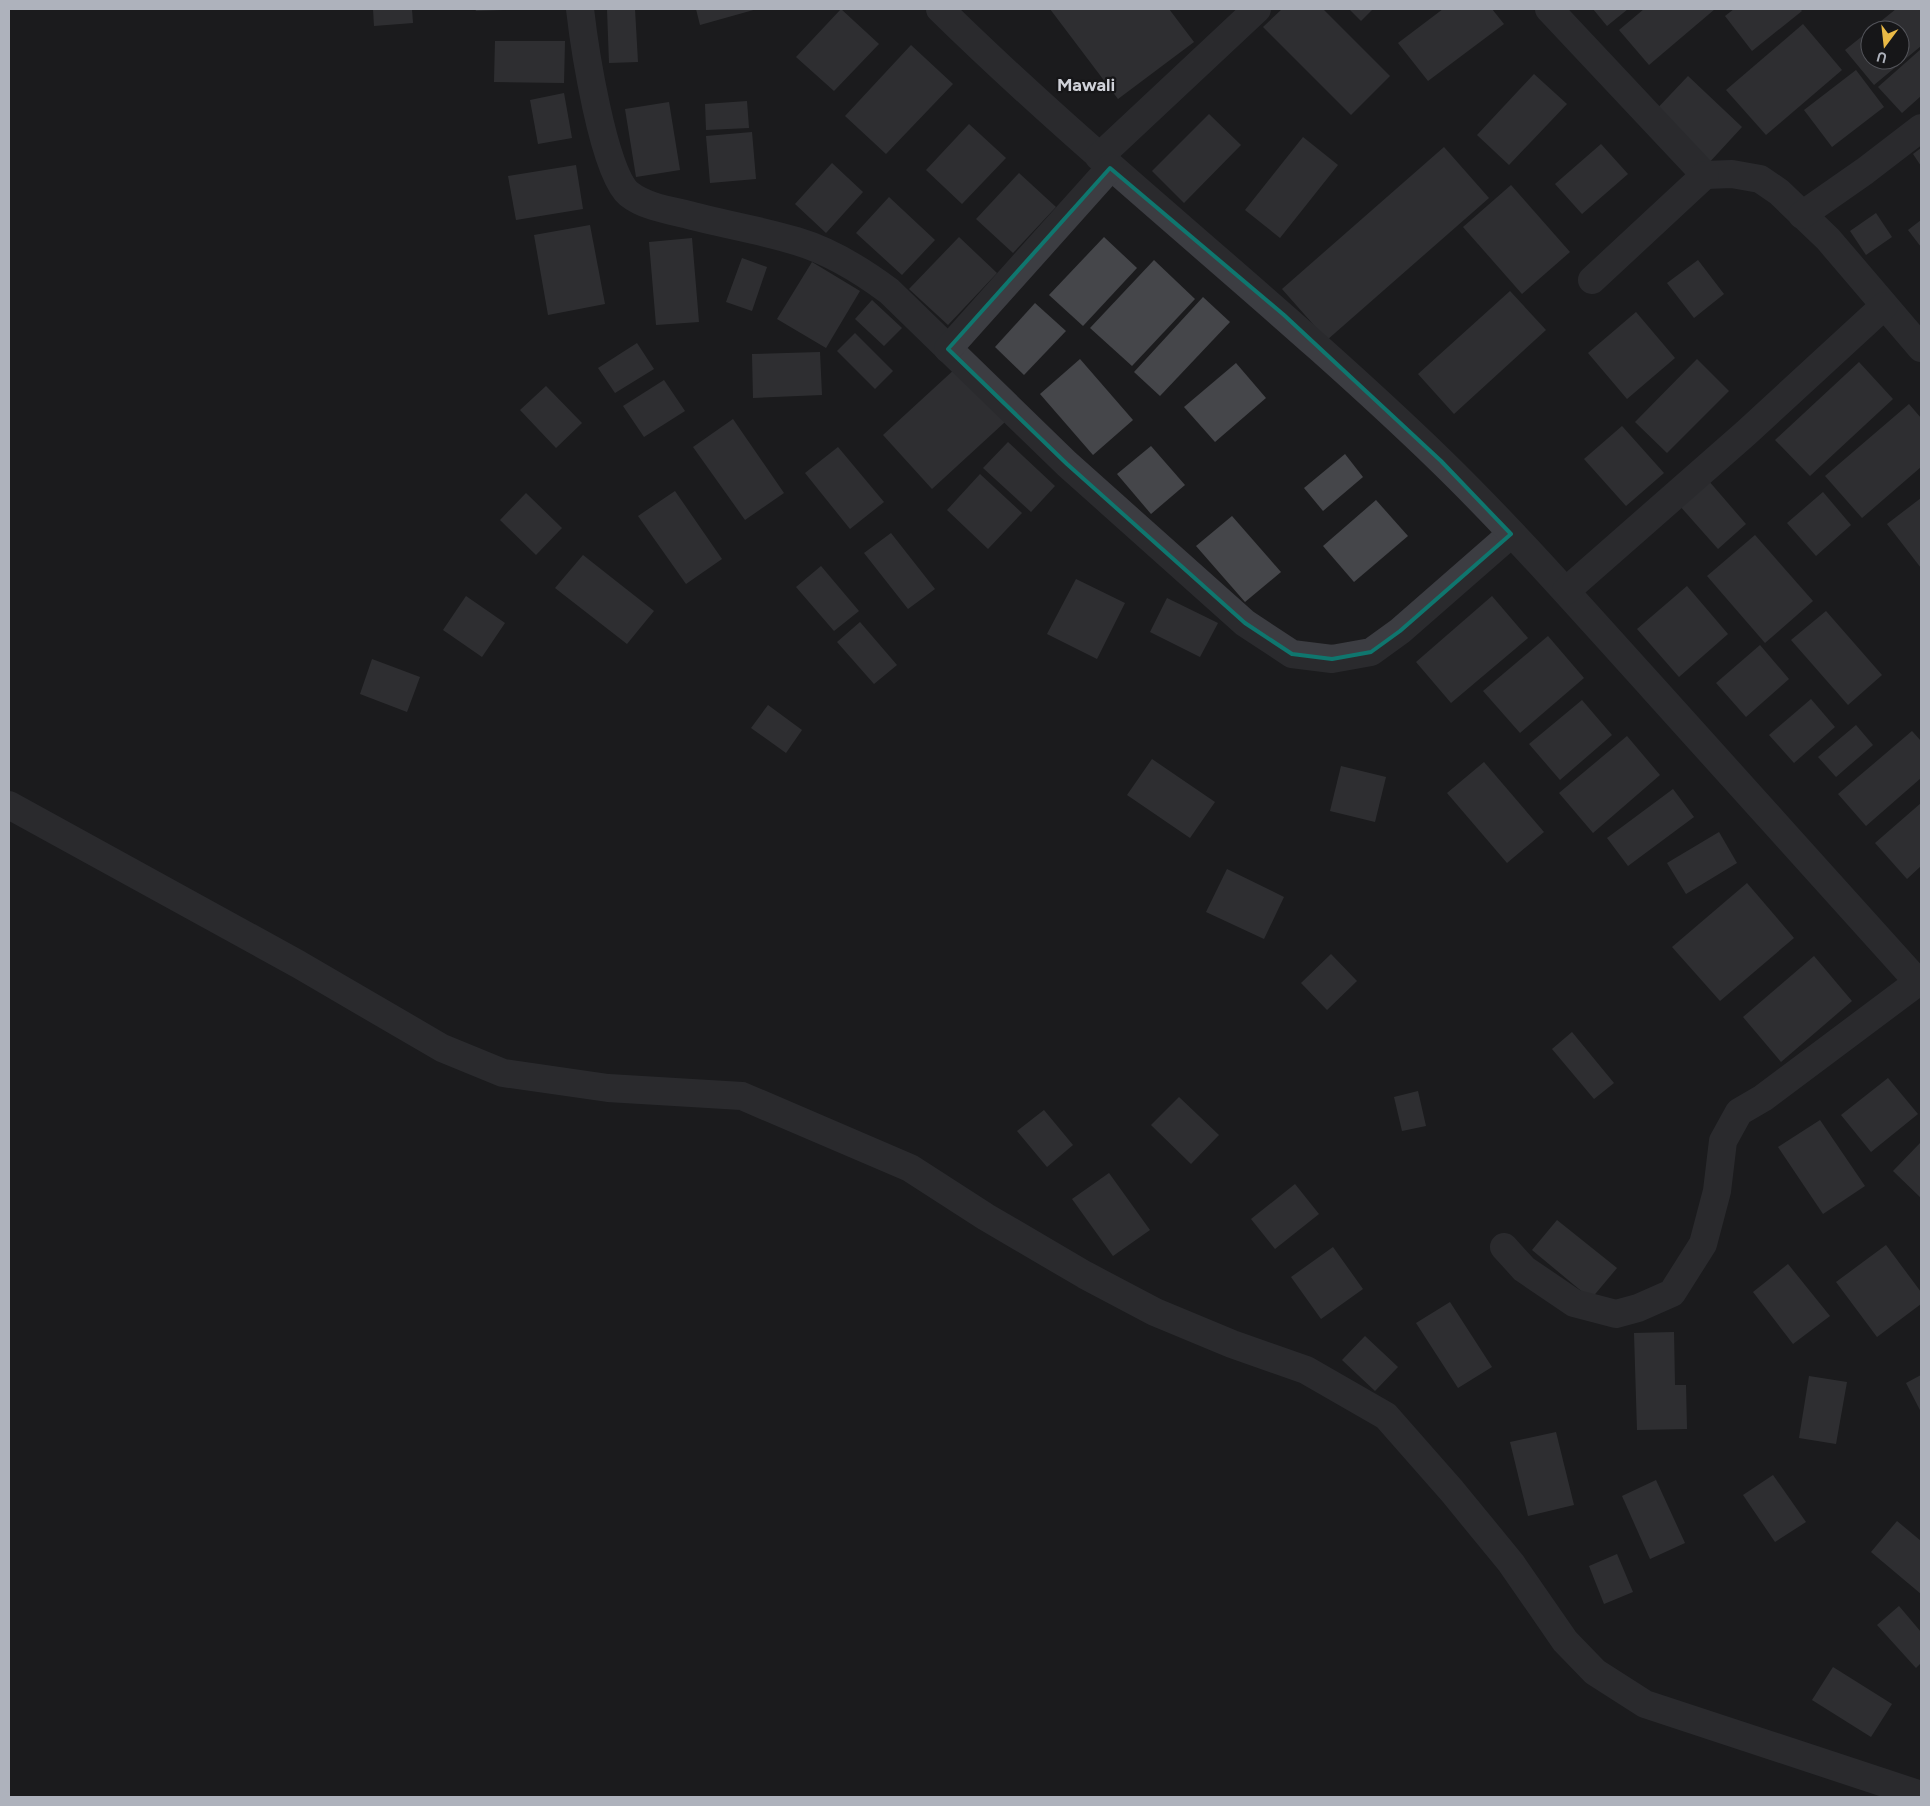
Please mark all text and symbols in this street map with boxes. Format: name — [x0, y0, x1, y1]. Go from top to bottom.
north arrow — [1860, 20, 1910, 70]
text: U — [1875, 48, 1889, 67]
district label: Mawali — [1057, 74, 1115, 96]

